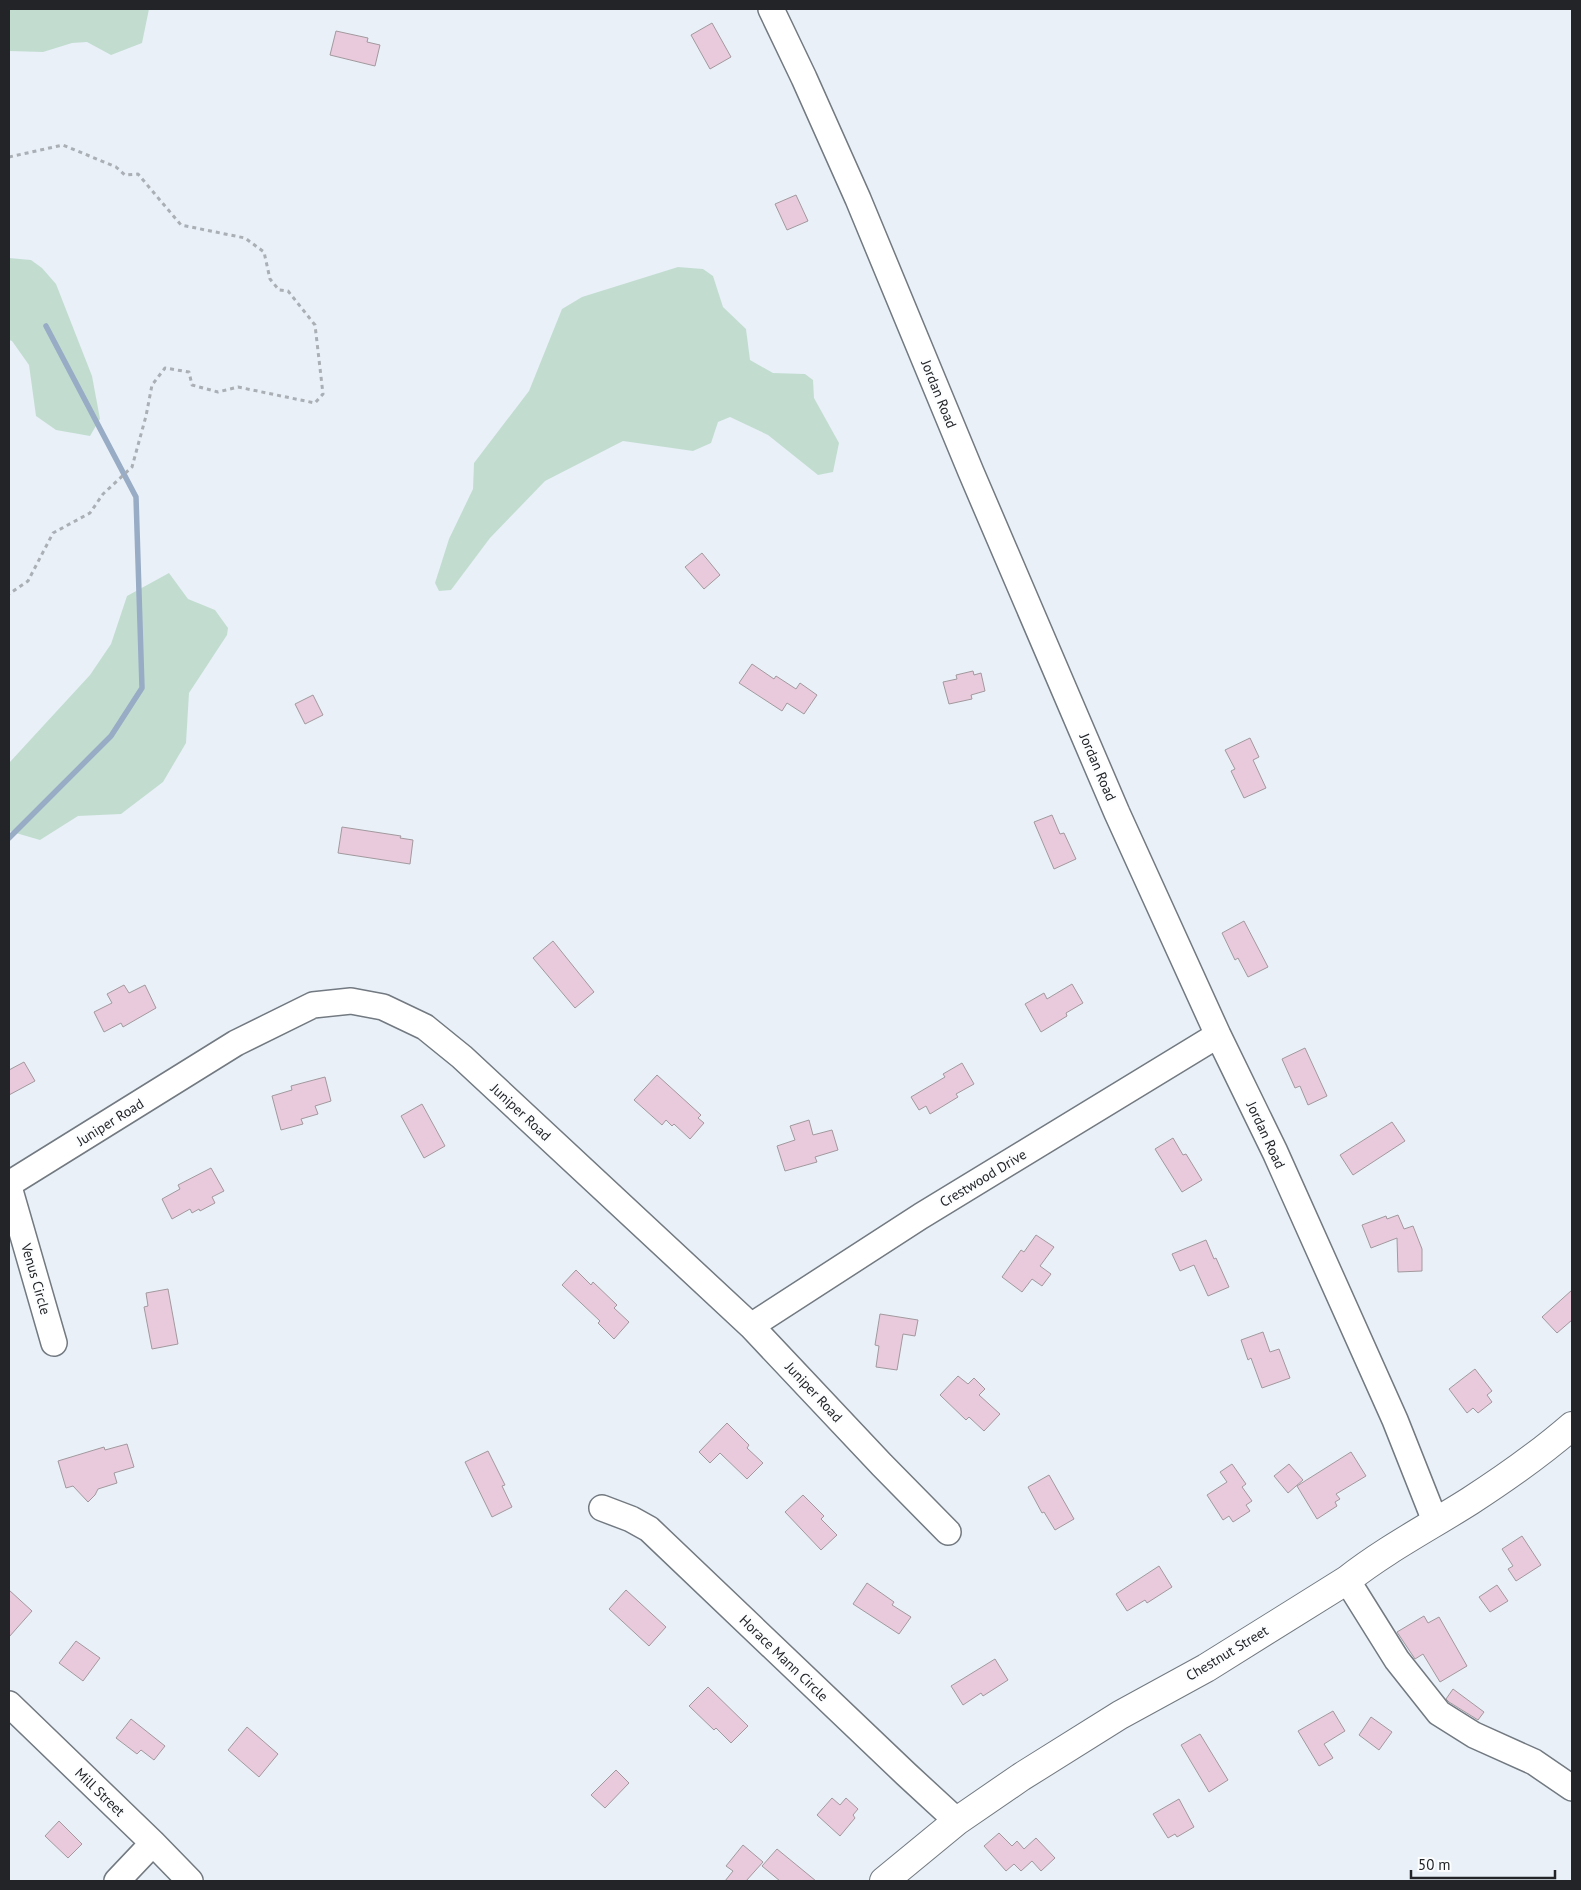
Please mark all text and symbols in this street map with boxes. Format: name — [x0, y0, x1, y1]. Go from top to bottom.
street label: Jordan Road — [917, 356, 961, 431]
street label: Jordan Road — [1075, 729, 1120, 804]
street label: Juniper Road — [486, 1079, 555, 1144]
street label: Juniper Road — [72, 1094, 147, 1150]
street label: Jordan Road — [1242, 1098, 1289, 1171]
street label: Crestwood Drive — [936, 1145, 1030, 1211]
street label: Venus Circle — [17, 1240, 55, 1317]
street label: Juniper Road — [781, 1357, 846, 1426]
street label: Horace Mann Circle — [736, 1611, 832, 1705]
street label: Chestnut Street — [1183, 1621, 1272, 1685]
street label: Mill Street — [71, 1764, 129, 1820]
scale bar — [1411, 1848, 1555, 1880]
text: 50 m — [1418, 1855, 1451, 1874]

